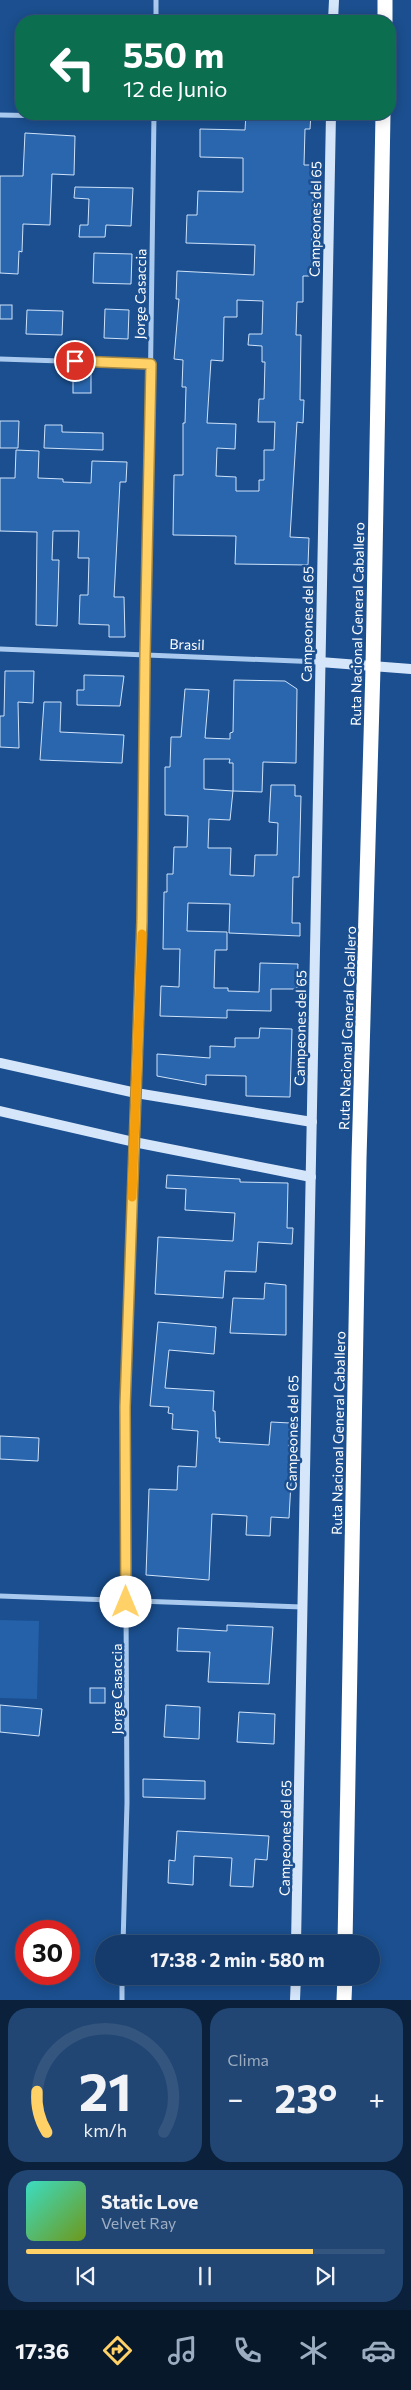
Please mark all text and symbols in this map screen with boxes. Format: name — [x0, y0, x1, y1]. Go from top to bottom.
text: 550 m — [123, 32, 224, 75]
icon: left — [40, 35, 105, 100]
text: 12 de Junio — [123, 75, 227, 102]
street label: Campeones del 65 — [305, 161, 325, 277]
street label: Jorge Casaccia — [131, 248, 149, 340]
pin — [54, 340, 96, 382]
icon: arrive — [61, 347, 89, 375]
street label: Ruta Nacional General Caballero — [347, 522, 367, 726]
street label: Campeones del 65 — [297, 566, 317, 682]
street label: Brasil — [169, 635, 205, 653]
street label: Ruta Nacional General Caballero — [335, 926, 359, 1130]
street label: Campeones del 65 — [290, 970, 310, 1086]
street label: Ruta Nacional General Caballero — [328, 1331, 348, 1535]
street label: Campeones del 65 — [282, 1375, 302, 1491]
position arrow — [99, 1575, 151, 1627]
street label: Jorge Casaccia — [108, 1644, 125, 1734]
street label: Campeones del 65 — [275, 1780, 295, 1896]
speed limit sign: 30 — [15, 1920, 80, 1985]
text: 17:38 · 2 min · 580 m — [150, 1948, 325, 1971]
text: Clima — [228, 2050, 269, 2069]
text: 21 — [78, 2058, 131, 2122]
text: 23° — [275, 2074, 337, 2121]
text: − — [228, 2081, 243, 2115]
text: + — [369, 2081, 385, 2115]
text: km/h — [83, 2119, 126, 2141]
text: Static Love — [101, 2190, 198, 2213]
text: Velvet Ray — [101, 2213, 176, 2232]
icon: previous — [72, 2262, 100, 2290]
icon: pause — [191, 2262, 219, 2290]
icon: next — [311, 2262, 339, 2290]
icon: directions — [100, 2333, 135, 2368]
icon: music — [165, 2333, 200, 2368]
icon: phone — [230, 2333, 265, 2368]
icon: climate — [296, 2333, 331, 2368]
icon: car — [361, 2333, 396, 2368]
text: 17:36 — [15, 2337, 69, 2364]

